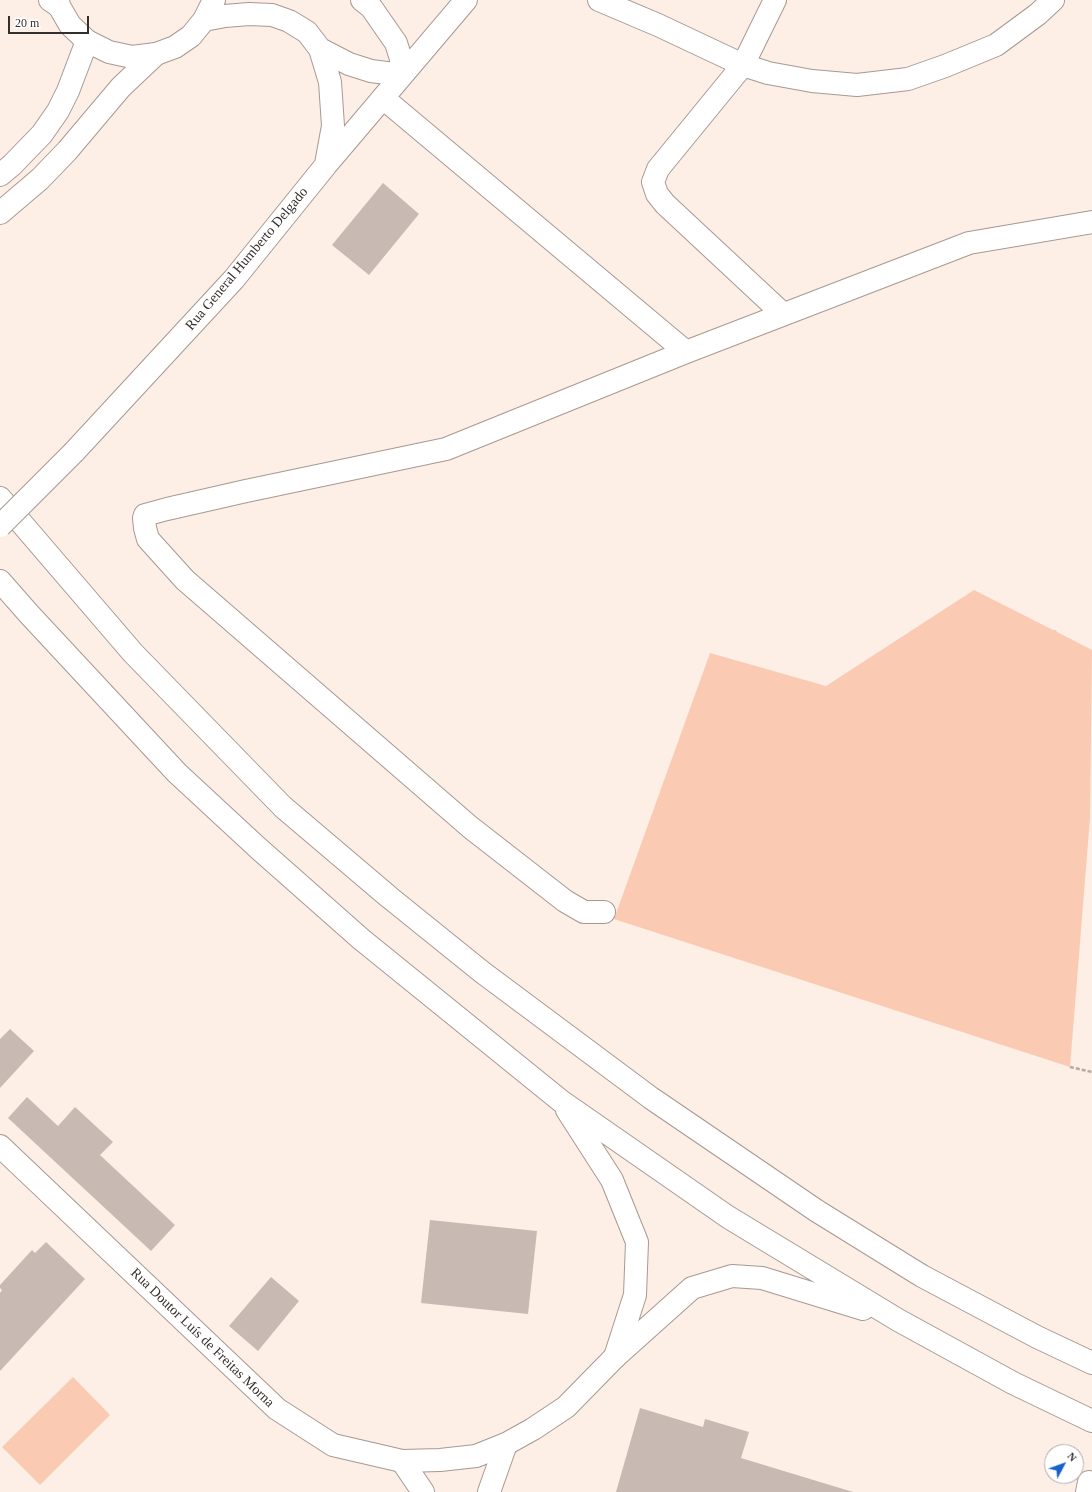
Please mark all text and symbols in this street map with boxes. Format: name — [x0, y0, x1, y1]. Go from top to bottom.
scale bar — [10, 8, 91, 34]
text: 20 m — [15, 16, 39, 30]
street label: Rua General Humberto Delgado — [182, 184, 312, 334]
street label: Rua Doutor Luís de Freitas Morna — [127, 1265, 277, 1411]
north arrow — [1044, 1444, 1084, 1484]
text: N — [1065, 1450, 1079, 1464]

